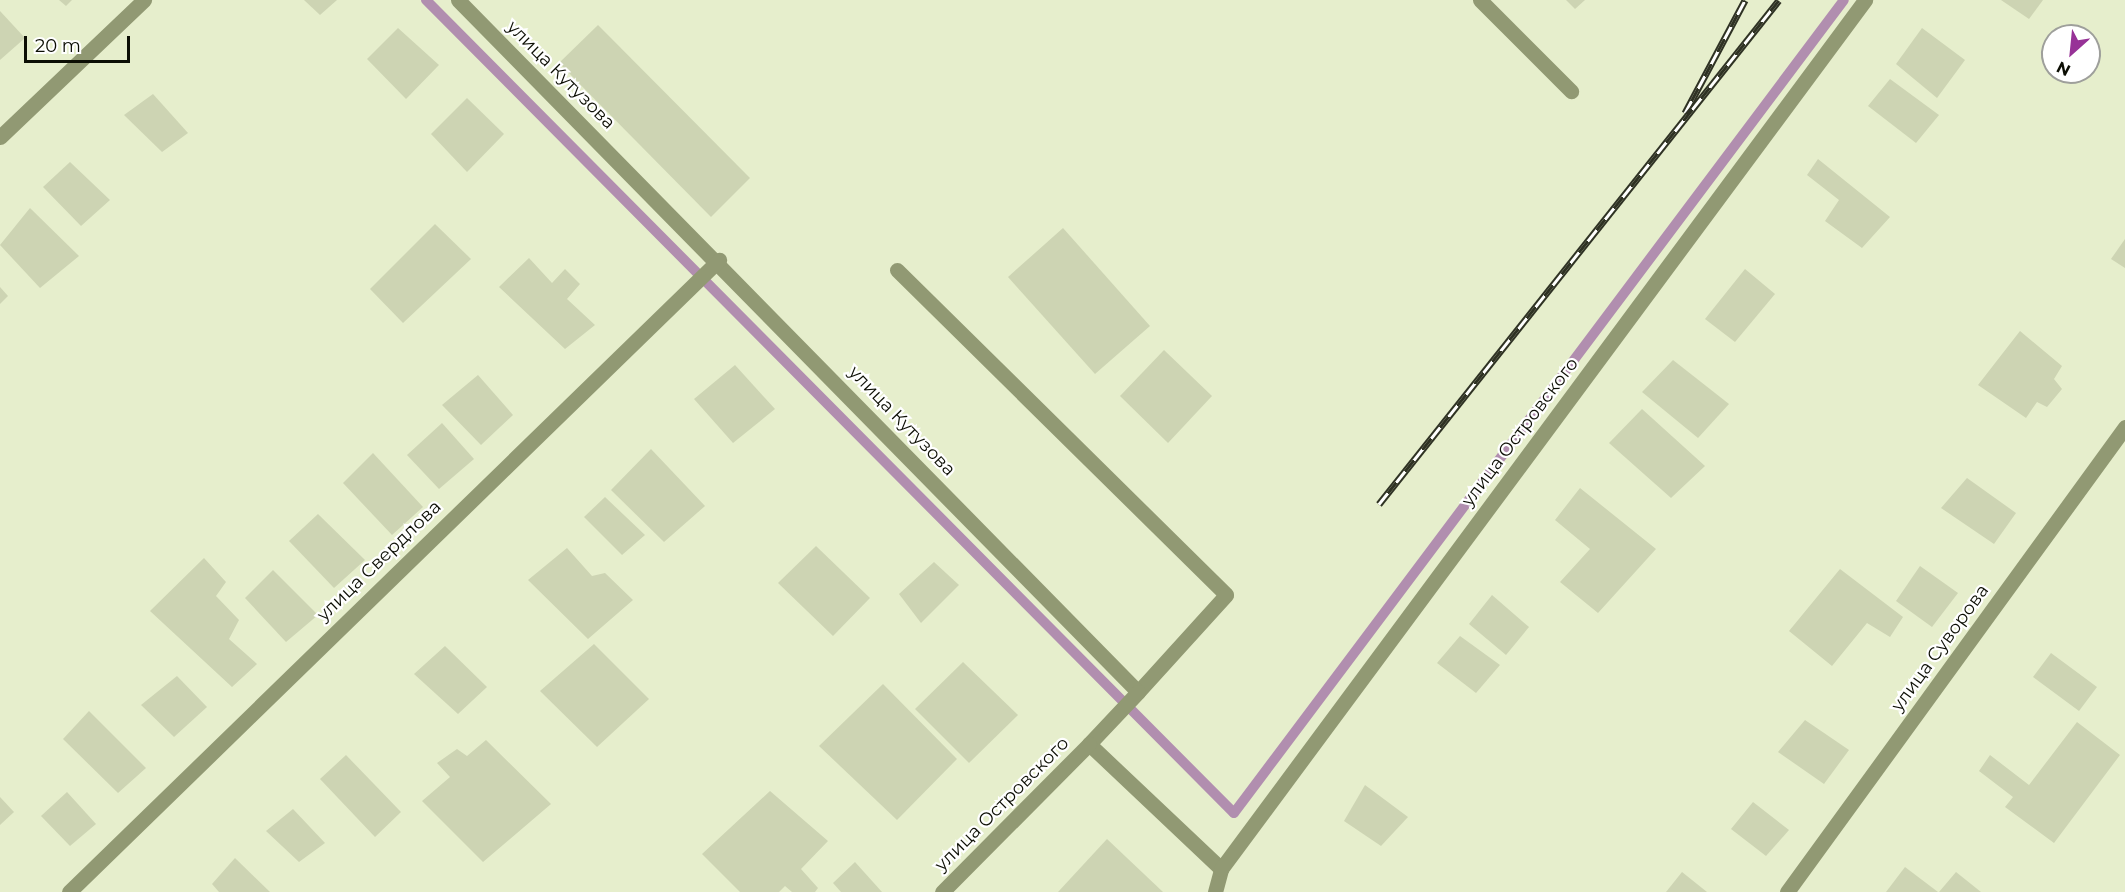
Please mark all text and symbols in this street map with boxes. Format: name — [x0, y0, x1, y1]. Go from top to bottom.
street label: улица Кутузова — [502, 16, 620, 134]
scale bar — [27, 24, 134, 62]
north arrow — [2041, 24, 2101, 84]
text: 20 m — [35, 35, 81, 57]
text: N — [2053, 57, 2074, 80]
street label: улица Островского — [1457, 353, 1583, 511]
street label: улица Кутузова — [844, 362, 960, 480]
street label: улица Свердлова — [312, 496, 446, 626]
street label: улица Суворова — [1887, 580, 1993, 716]
street label: улица Островского — [930, 732, 1074, 876]

